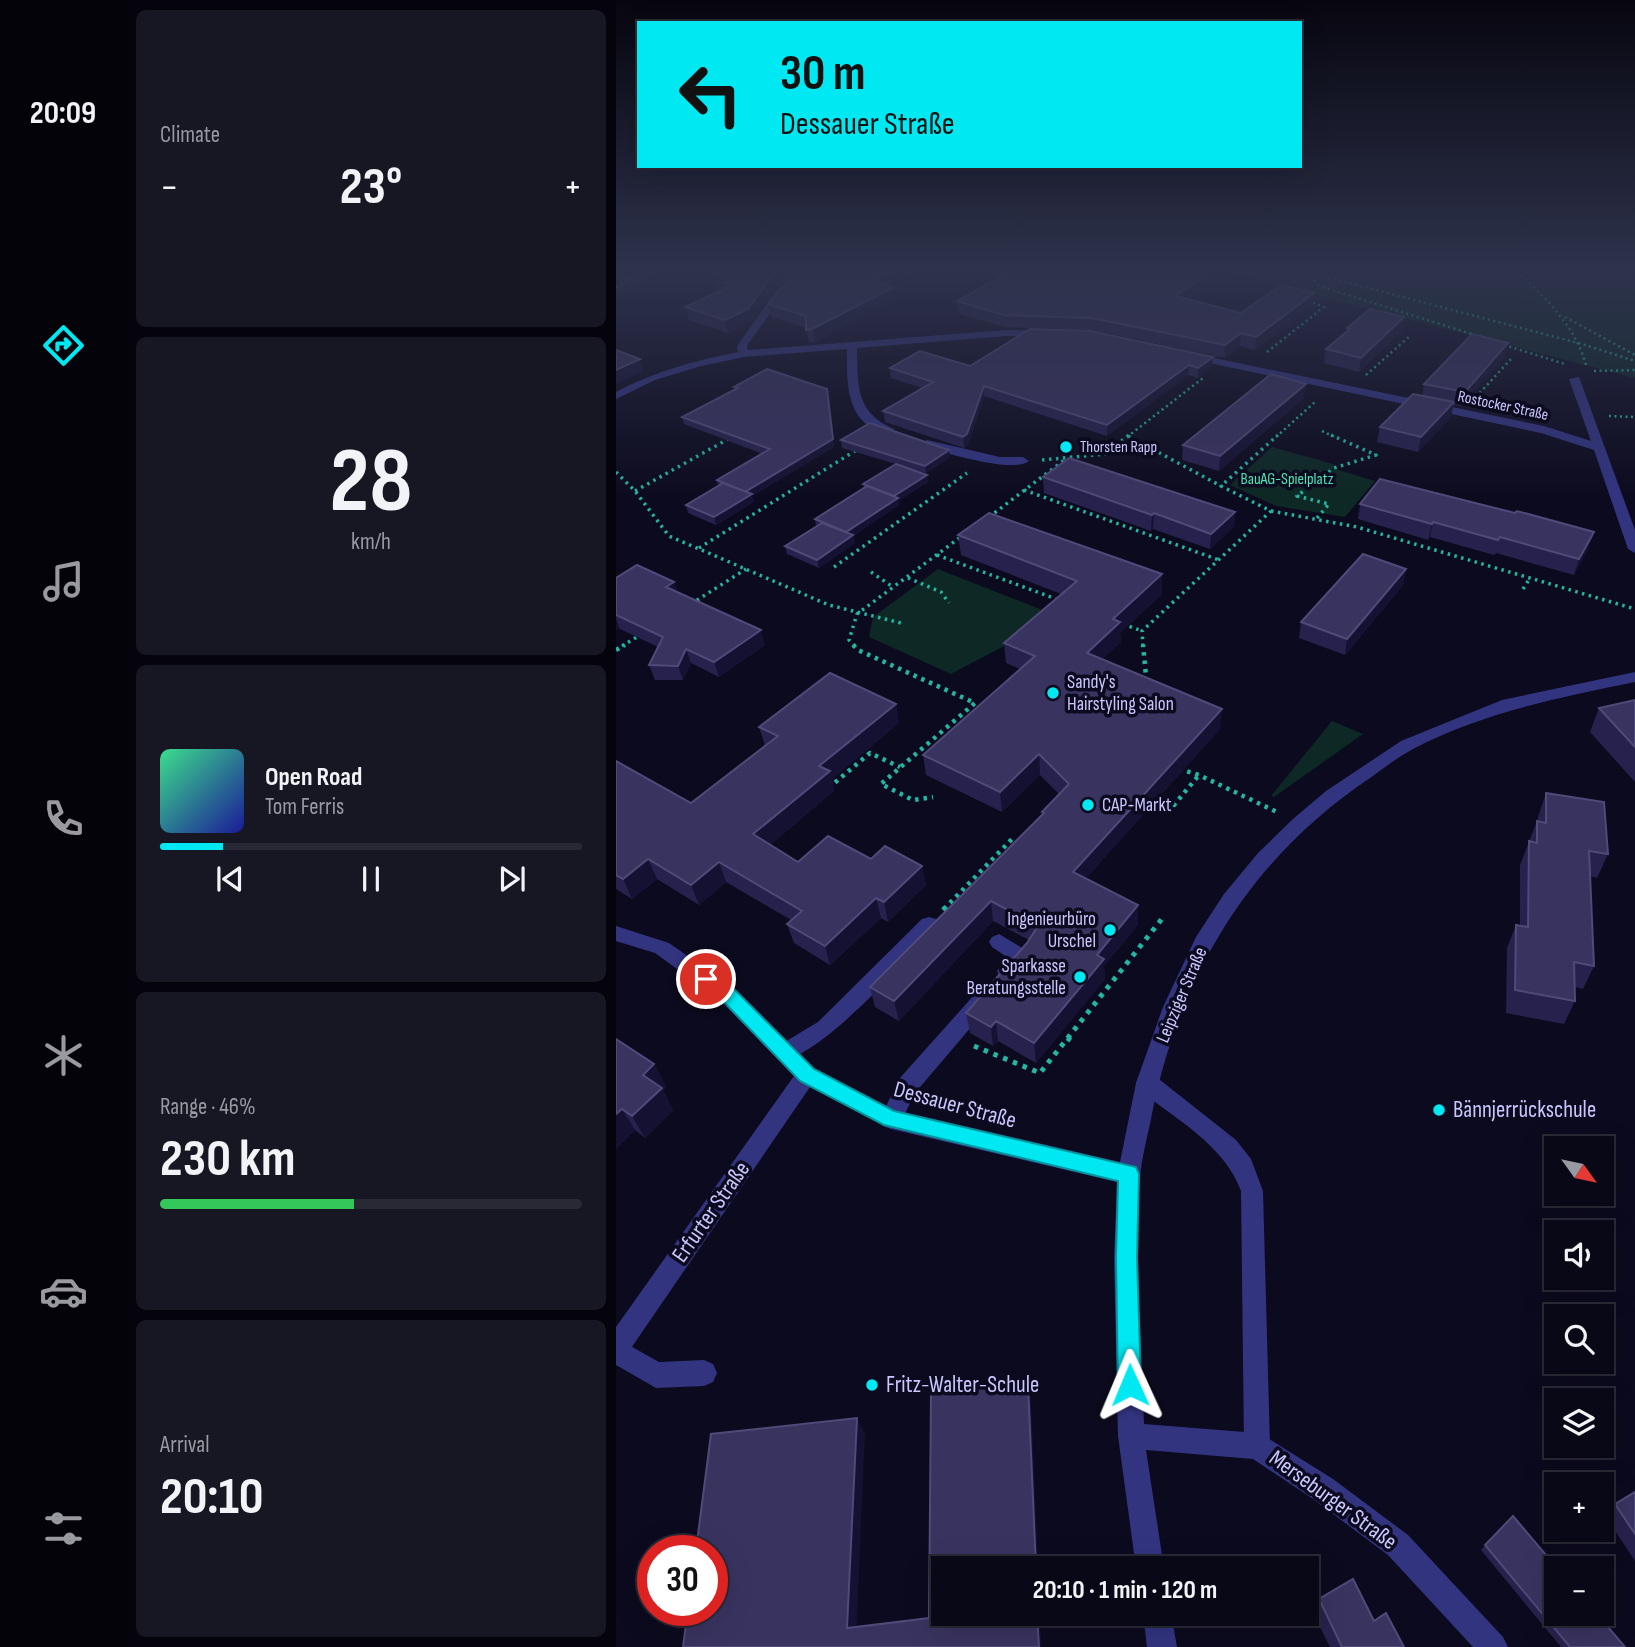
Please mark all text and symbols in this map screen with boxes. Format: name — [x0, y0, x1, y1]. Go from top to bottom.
text: 30 m — [780, 45, 865, 104]
icon: left — [665, 49, 756, 140]
text: 20:09 — [30, 94, 96, 133]
text: Dessauer Straße — [780, 105, 955, 144]
text: Climate — [160, 121, 220, 149]
text: 23° — [340, 156, 402, 219]
text: − — [160, 165, 179, 210]
text: + — [563, 165, 582, 210]
icon: directions — [39, 321, 88, 370]
street label: Rostocker Straße — [1456, 387, 1550, 425]
text: 28 — [330, 428, 412, 537]
place label: Thorsten Rapp — [1080, 438, 1157, 457]
marker: Thorsten Rapp — [1058, 439, 1074, 455]
park label: BauAG-Spielplatz — [1241, 470, 1334, 489]
text: km/h — [351, 528, 391, 556]
icon: music — [39, 557, 88, 606]
place label: Sandy's Hairstyling Salon — [1067, 671, 1174, 716]
marker: Sandy's Hairstyling Salon — [1045, 685, 1061, 701]
text: Open Road — [265, 762, 362, 793]
text: Tom Ferris — [265, 793, 344, 821]
icon: phone — [39, 794, 88, 843]
place label: CAP-Markt — [1102, 794, 1172, 817]
marker: CAP-Markt — [1080, 797, 1096, 813]
icon: previous — [211, 860, 249, 898]
icon: pause — [352, 860, 390, 898]
icon: next — [493, 860, 531, 898]
place label: Ingenieurbüro Urschel — [1007, 908, 1096, 953]
marker: Ingenieurbüro Urschel — [1102, 922, 1118, 938]
street label: Leipziger Straße — [1152, 944, 1212, 1046]
pin — [676, 949, 736, 1009]
place label: Sparkasse Beratungsstelle — [967, 955, 1066, 1000]
icon: arrive — [687, 960, 725, 998]
marker: Sparkasse Beratungsstelle — [1072, 969, 1088, 985]
icon: climate — [39, 1031, 88, 1080]
street label: Dessauer Straße — [891, 1075, 1019, 1135]
text: Range · 46% — [160, 1093, 256, 1121]
place label: Bännjerrückschule — [1453, 1096, 1596, 1124]
marker: Bännjerrückschule — [1431, 1102, 1447, 1118]
text: 230 km — [160, 1128, 295, 1191]
north arrow — [1544, 1136, 1614, 1206]
map controls — [1544, 1136, 1614, 1626]
street label: Erfurter Straße — [666, 1156, 756, 1268]
button: sound — [1544, 1220, 1614, 1290]
icon: car — [39, 1267, 88, 1316]
button: search — [1544, 1304, 1614, 1374]
position arrow — [1093, 1348, 1167, 1422]
place label: Fritz-Walter-Schule — [886, 1371, 1039, 1399]
marker: Fritz-Walter-Schule — [864, 1377, 880, 1393]
button: layers — [1544, 1388, 1614, 1458]
text: Arrival — [160, 1431, 209, 1459]
street label: Merseburger Straße — [1264, 1444, 1402, 1556]
text: 20:10 — [160, 1466, 264, 1529]
button: + — [1544, 1472, 1614, 1542]
icon: filters — [39, 1504, 88, 1553]
speed limit sign: 30 — [637, 1535, 728, 1626]
button: − — [1544, 1556, 1614, 1626]
text: 20:10 · 1 min · 120 m — [1033, 1575, 1217, 1606]

